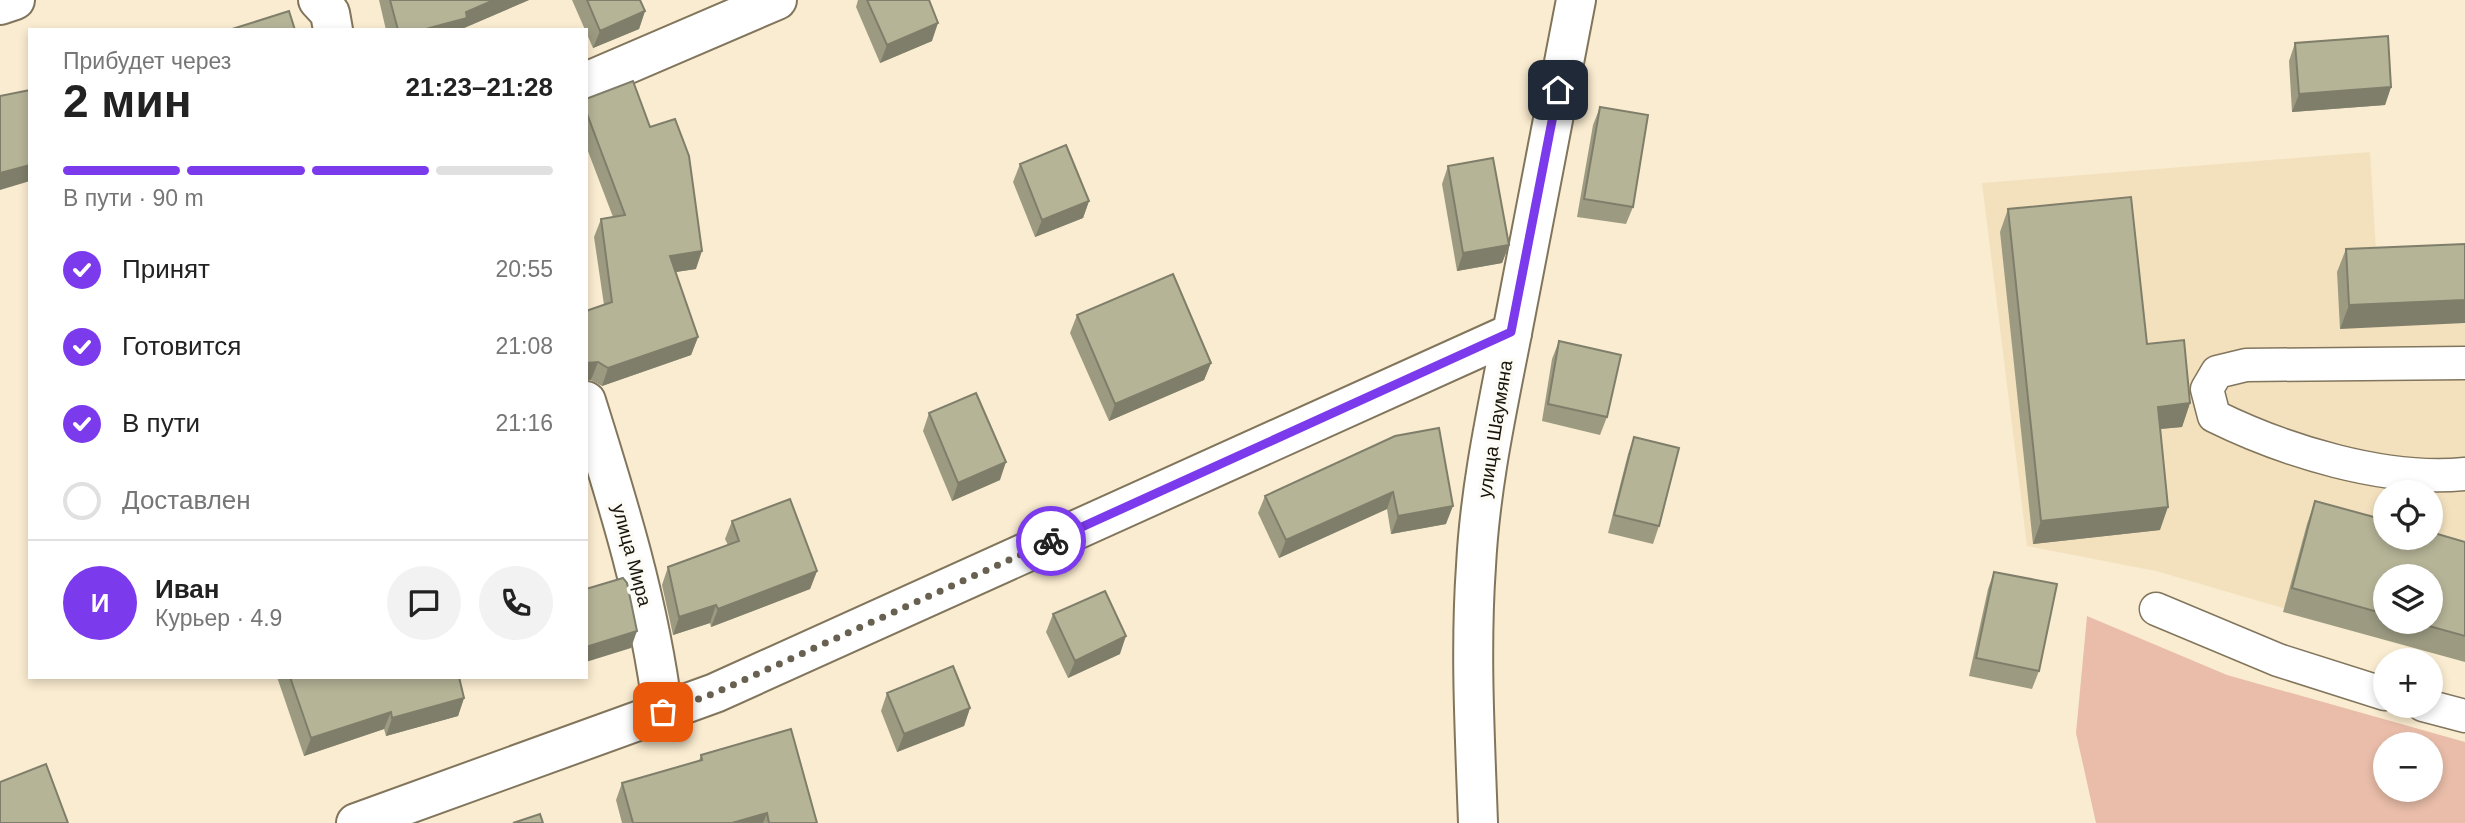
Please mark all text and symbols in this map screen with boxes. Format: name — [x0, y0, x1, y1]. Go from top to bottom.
text: Прибудет через — [63, 48, 231, 74]
pin — [1528, 60, 1588, 120]
icon: home — [1539, 71, 1577, 109]
text: 21:23–21:28 — [406, 72, 553, 102]
text: 2 мин — [63, 75, 191, 127]
text: В пути · 90 m — [63, 185, 204, 211]
icon: check — [63, 251, 101, 289]
text: Принят — [122, 254, 210, 284]
text: 20:55 — [495, 256, 553, 282]
icon: check — [63, 328, 101, 366]
text: Готовится — [122, 331, 241, 361]
text: 21:08 — [495, 333, 553, 359]
street label: улица Шаумяна — [1474, 358, 1516, 499]
icon: check — [63, 405, 101, 443]
text: В пути — [122, 408, 200, 438]
text: 21:16 — [495, 410, 553, 436]
map controls — [2373, 480, 2443, 802]
button: locate — [2373, 480, 2443, 550]
text: Доставлен — [122, 485, 251, 515]
street label: улица Мира — [608, 502, 656, 609]
courier — [1016, 506, 1086, 576]
icon: bike — [1032, 522, 1070, 560]
button: layers — [2373, 564, 2443, 634]
button: chat — [387, 566, 461, 640]
button: phone — [479, 566, 553, 640]
text: Иван — [155, 574, 220, 604]
text: И — [91, 588, 109, 618]
text: Курьер · 4.9 — [155, 605, 282, 631]
button: + — [2373, 648, 2443, 718]
pin — [633, 682, 693, 742]
icon: bag — [644, 693, 682, 731]
button: − — [2373, 732, 2443, 802]

